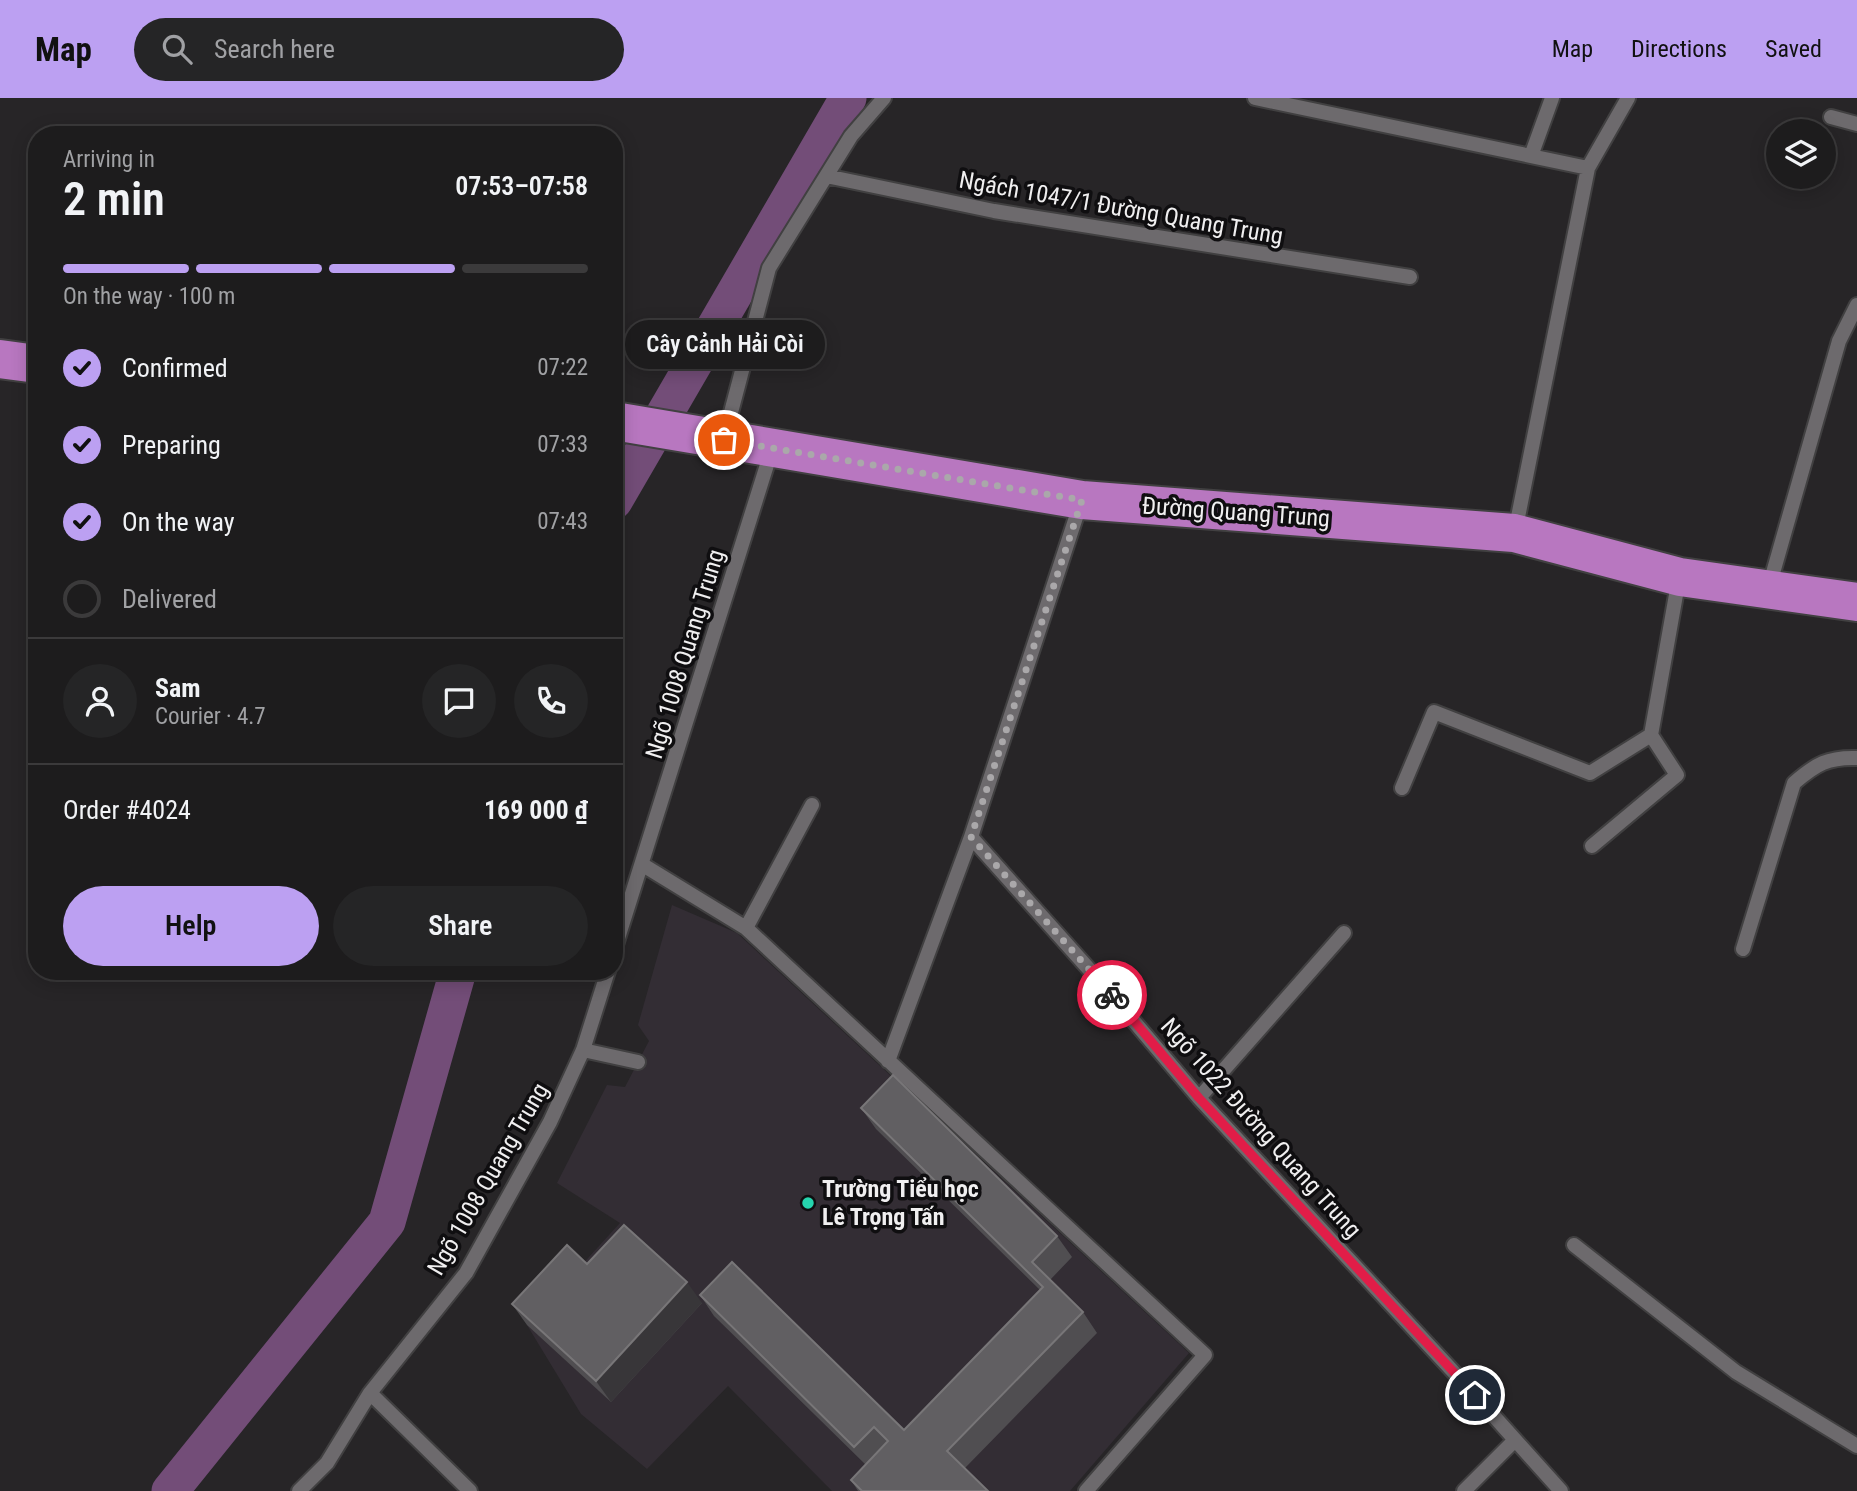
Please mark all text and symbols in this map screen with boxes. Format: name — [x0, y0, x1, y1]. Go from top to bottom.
search box — [134, 18, 624, 81]
text: Map — [35, 30, 92, 69]
icon: search — [158, 30, 196, 68]
text: Search here — [214, 34, 335, 64]
text: Map — [1552, 35, 1593, 63]
text: Directions — [1631, 35, 1727, 63]
text: Saved — [1765, 35, 1822, 63]
map controls — [1766, 119, 1836, 189]
button: layers — [1766, 119, 1836, 189]
text: Arriving in — [63, 146, 155, 173]
street label: Ngách 1047/1 Đường Quang Trung — [957, 166, 1285, 250]
text: 07:53–07:58 — [455, 171, 588, 201]
text: 2 min — [63, 172, 165, 226]
text: On the way · 100 m — [63, 283, 235, 310]
callout: Cây Cảnh Hải Còi — [624, 321, 824, 370]
text: Cây Cảnh Hải Còi — [646, 331, 804, 358]
icon: check — [63, 349, 101, 387]
text: Confirmed — [122, 353, 228, 383]
text: 07:22 — [537, 354, 588, 381]
pin — [694, 410, 754, 470]
icon: bag — [705, 421, 743, 459]
icon: check — [63, 426, 101, 464]
text: Preparing — [122, 430, 221, 460]
text: 07:33 — [537, 431, 588, 458]
street label: Đường Quang Trung — [1141, 491, 1331, 533]
icon: check — [63, 503, 101, 541]
text: On the way — [122, 507, 235, 537]
text: 07:43 — [537, 508, 588, 535]
street label: Ngõ 1008 Quang Trung — [640, 546, 730, 762]
text: Delivered — [122, 584, 217, 614]
button: person — [63, 664, 137, 738]
button: chat — [422, 664, 496, 738]
button: phone — [514, 664, 588, 738]
text: Sam — [155, 673, 201, 703]
text: Courier · 4.7 — [155, 703, 266, 730]
text: Order #4024 — [63, 795, 191, 825]
text: 169 000 ₫ — [484, 795, 588, 825]
button: Help — [63, 886, 319, 966]
button: Share — [333, 886, 588, 966]
courier — [1077, 960, 1147, 1030]
icon: bike — [1093, 976, 1131, 1014]
street label: Ngõ 1022 Đường Quang Trung — [1155, 1013, 1367, 1243]
street label: Ngõ 1008 Quang Trung — [422, 1078, 554, 1280]
place label: Trường Tiểu học Lê Trọng Tấn — [822, 1175, 979, 1231]
marker: Trường Tiểu học Lê Trọng Tấn — [800, 1195, 816, 1211]
pin — [1445, 1365, 1505, 1425]
icon: home — [1456, 1376, 1494, 1414]

